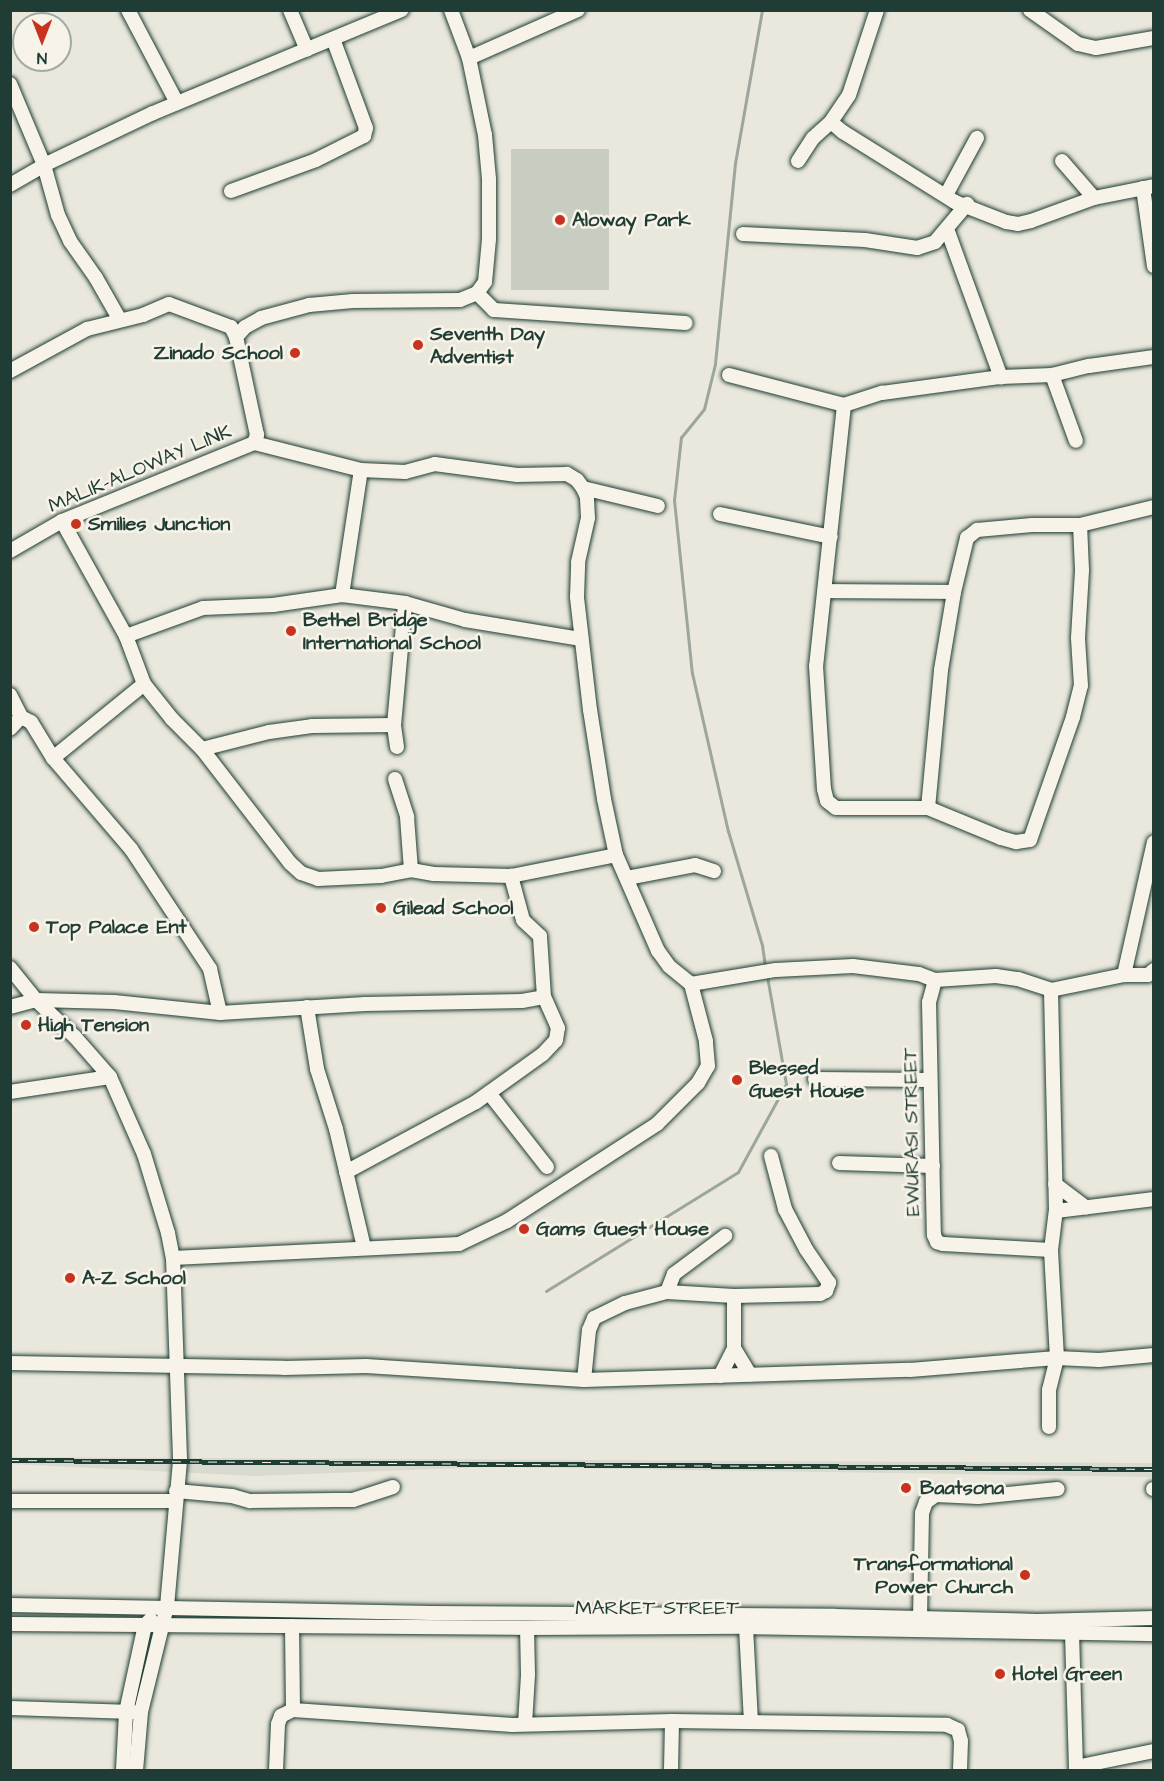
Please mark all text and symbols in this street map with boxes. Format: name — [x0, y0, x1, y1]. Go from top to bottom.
north arrow — [12, 12, 72, 72]
text: N — [37, 47, 47, 69]
place label: Aloway Park — [572, 208, 691, 232]
marker: Aloway Park — [553, 213, 567, 227]
place label: Seventh Day Adventist — [430, 322, 545, 369]
marker: Seventh Day Adventist — [411, 338, 425, 352]
place label: Zinado School — [154, 341, 283, 365]
marker: Zinado School — [288, 346, 302, 360]
street label: MALIK-ALOWAY LINK — [45, 420, 235, 518]
place label: Smilies Junction — [88, 512, 230, 536]
marker: Smilies Junction — [69, 517, 83, 531]
place label: Bethel Bridge International School — [303, 608, 481, 655]
marker: Bethel Bridge International School — [284, 624, 298, 638]
place label: Gilead School — [393, 896, 513, 920]
marker: Gilead School — [374, 901, 388, 915]
place label: Top Palace Ent — [46, 915, 187, 939]
marker: Top Palace Ent — [27, 920, 41, 934]
place label: High Tension — [38, 1013, 149, 1037]
marker: High Tension — [19, 1018, 33, 1032]
street label: EWURASI STREET — [899, 1048, 925, 1216]
place label: Blessed Guest House — [749, 1056, 864, 1103]
marker: Blessed Guest House — [730, 1073, 744, 1087]
place label: Gams Guest House — [536, 1217, 709, 1241]
marker: Gams Guest House — [517, 1222, 531, 1236]
place label: A-Z School — [82, 1266, 186, 1290]
marker: A-Z School — [63, 1271, 77, 1285]
place label: Baatsona — [920, 1476, 1004, 1500]
marker: Baatsona — [897, 1479, 915, 1497]
place label: Transformational Power Church — [854, 1552, 1013, 1599]
marker: Transformational Power Church — [1018, 1568, 1032, 1582]
street label: MARKET STREET — [575, 1596, 739, 1620]
place label: Hotel Green — [1012, 1662, 1122, 1686]
marker: Hotel Green — [993, 1667, 1007, 1681]

